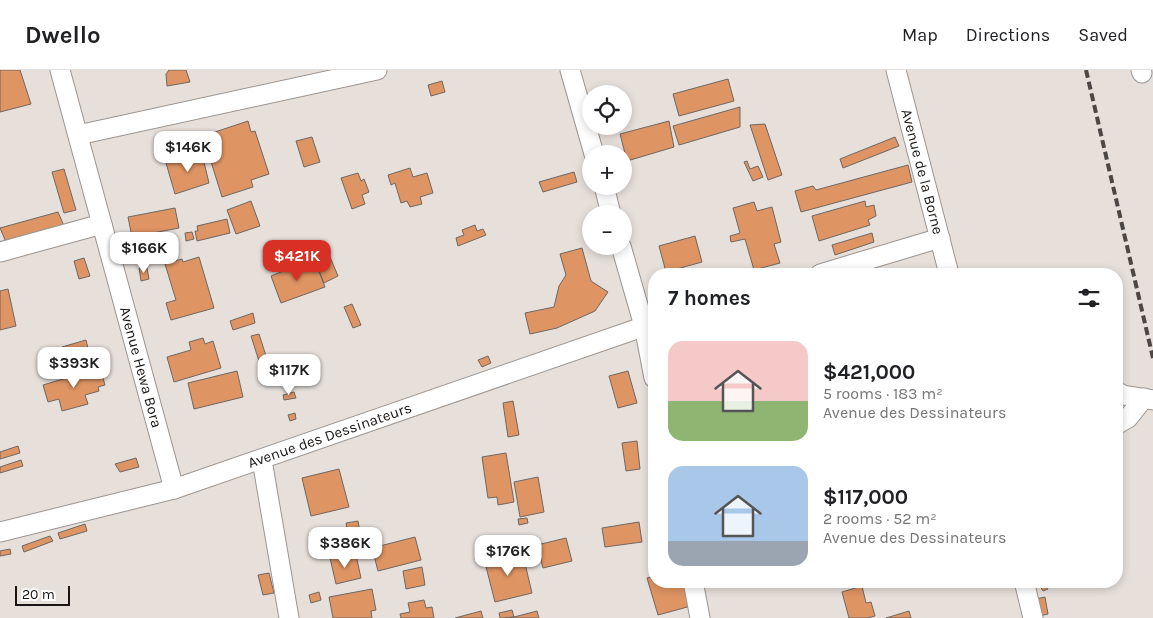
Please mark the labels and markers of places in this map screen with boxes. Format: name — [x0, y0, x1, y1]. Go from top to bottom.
pin: $146K — [153, 131, 223, 173]
pin: $166K — [109, 232, 179, 274]
pin: $421K — [262, 240, 332, 282]
pin: $393K — [39, 346, 109, 389]
pin: $117K — [254, 354, 324, 396]
pin: $386K — [310, 526, 380, 569]
pin: $176K — [473, 534, 543, 577]

